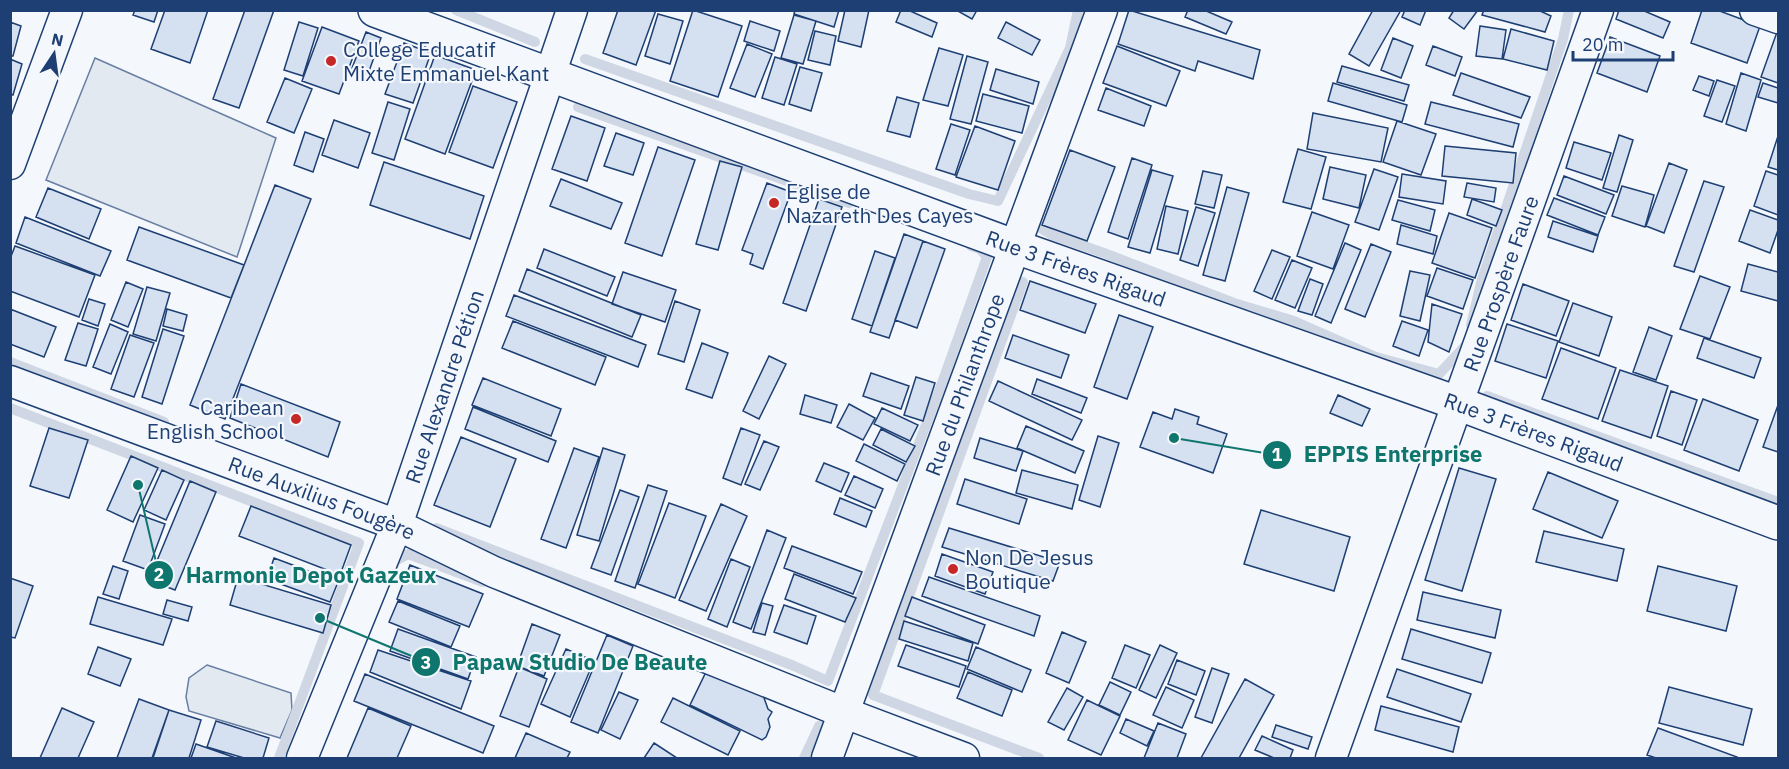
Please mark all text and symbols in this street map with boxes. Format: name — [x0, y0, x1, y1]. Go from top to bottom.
north arrow — [24, 24, 84, 84]
scale bar — [1573, 24, 1674, 62]
text: N — [49, 28, 65, 50]
text: 20 m — [1582, 33, 1624, 56]
place label: College Educatif Mixte Emmanuel Kant — [343, 35, 549, 87]
marker: College Educatif Mixte Emmanuel Kant — [324, 54, 338, 68]
place label: Eglise de Nazareth Des Cayes — [786, 177, 974, 229]
street label: Rue Prospère Faure — [1456, 191, 1545, 375]
marker: Eglise de Nazareth Des Cayes — [767, 196, 781, 210]
street label: Rue 3 Frères Rigaud — [982, 223, 1170, 313]
street label: Rue Alexandre Pétion — [398, 286, 490, 487]
street label: Rue du Philanthrope — [918, 289, 1011, 479]
street label: Rue 3 Frères Rigaud — [1440, 386, 1627, 478]
place label: Caribean English School — [147, 393, 284, 445]
marker: Caribean English School — [289, 412, 303, 426]
callout: EPPIS Enterprise — [1262, 435, 1494, 475]
text: EPPIS Enterprise — [1304, 439, 1482, 468]
text: 1 — [1272, 443, 1283, 466]
street label: Rue Auxilius Fougère — [224, 450, 420, 546]
place label: Non De Jesus Boutique — [965, 543, 1094, 595]
callout: Harmonie Depot Gazeux — [144, 555, 448, 595]
text: Harmonie Depot Gazeux — [186, 560, 436, 589]
marker: Non De Jesus Boutique — [946, 562, 960, 576]
text: 2 — [154, 563, 164, 586]
callout: Papaw Studio De Beaute — [411, 642, 719, 682]
text: Papaw Studio De Beaute — [453, 647, 707, 676]
text: 3 — [421, 651, 431, 674]

